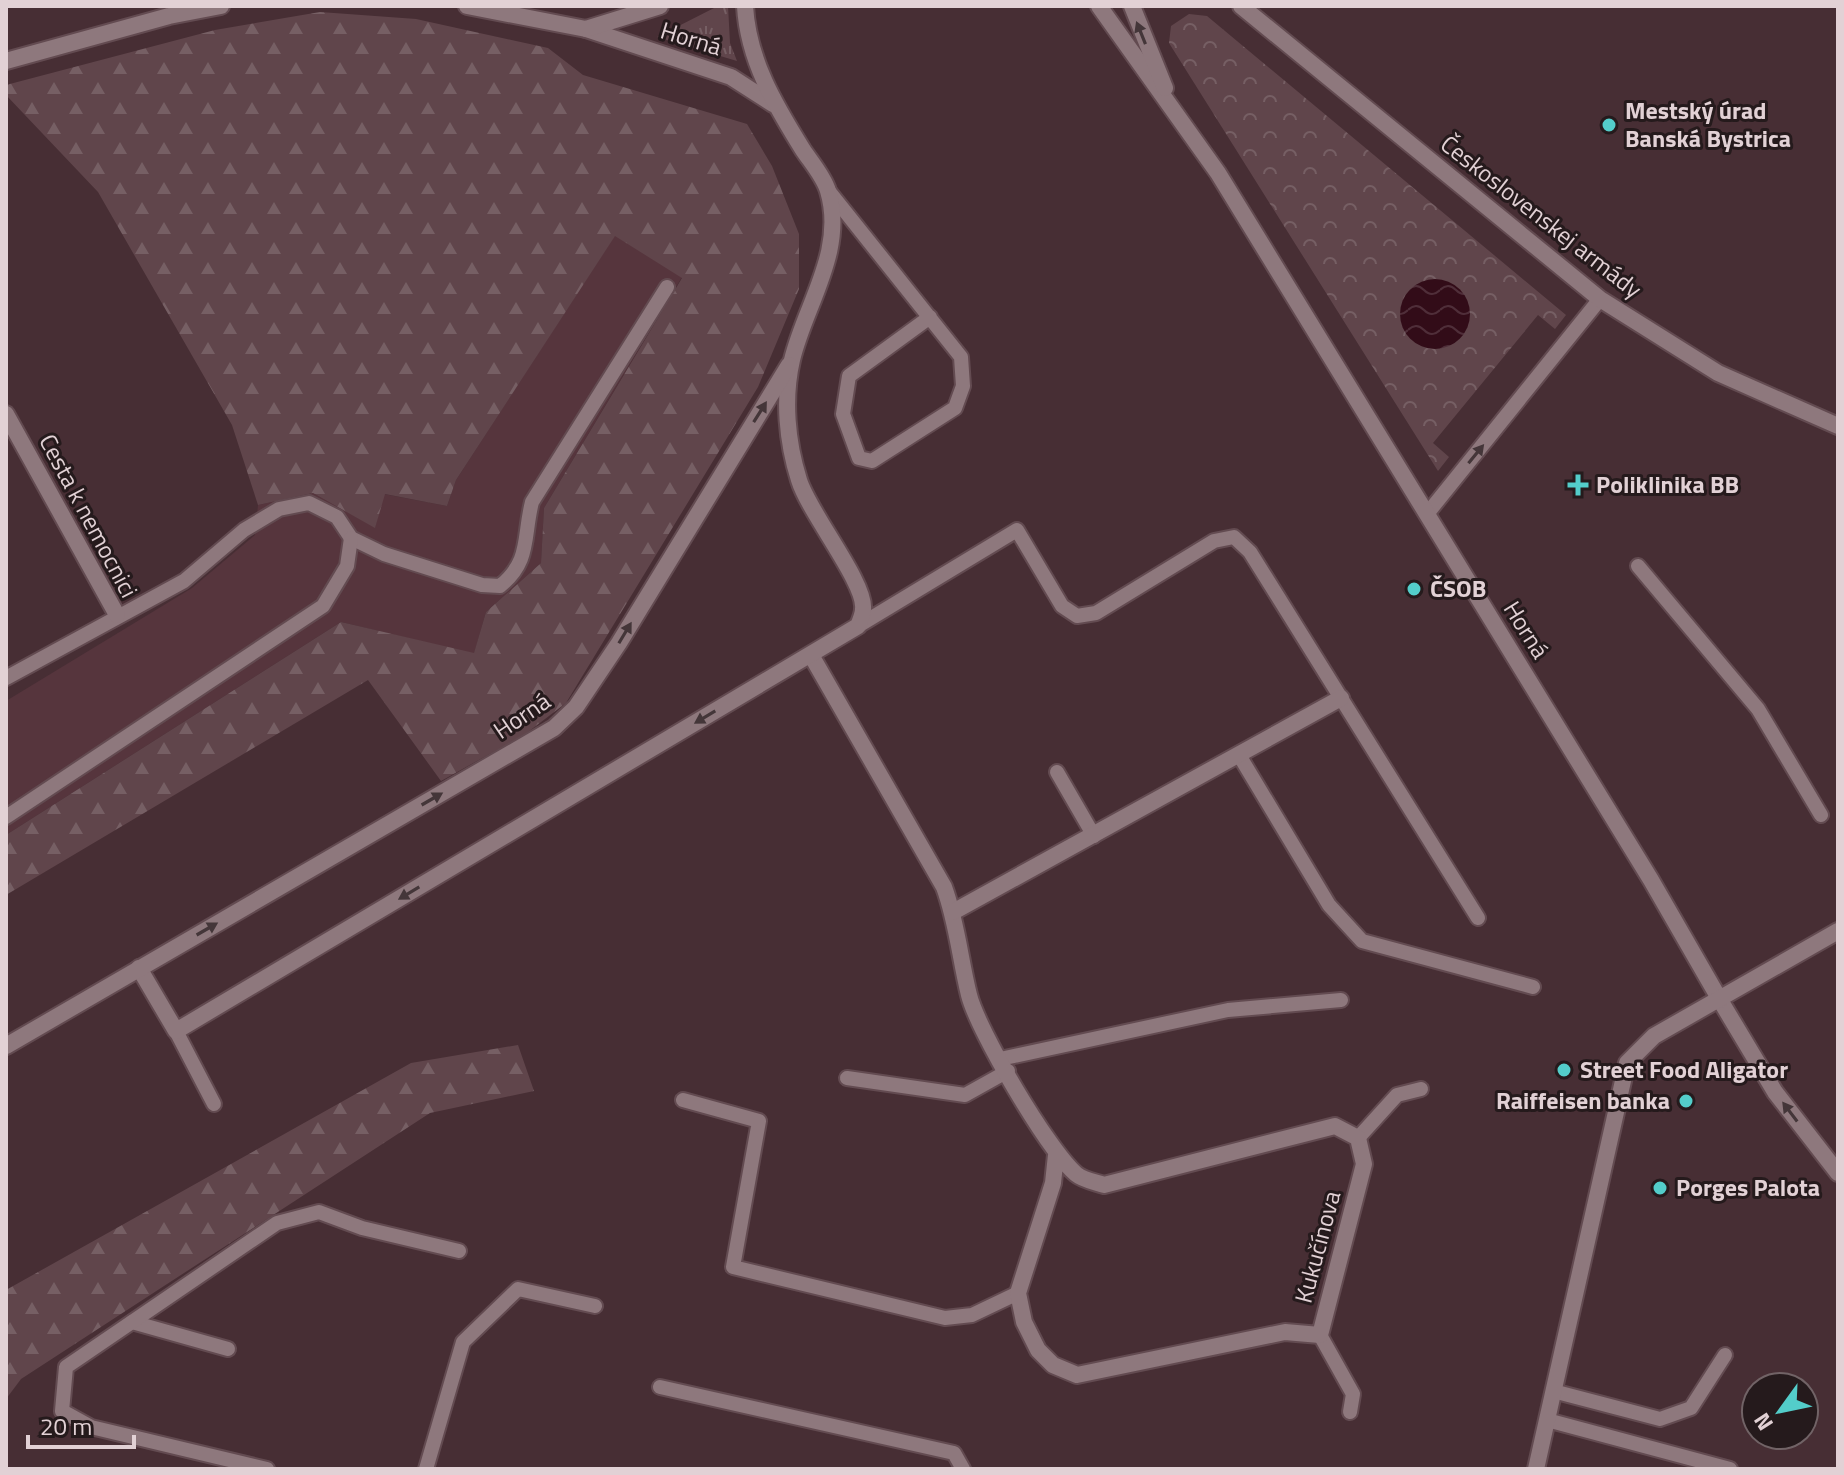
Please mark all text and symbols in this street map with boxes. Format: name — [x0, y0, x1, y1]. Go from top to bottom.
street label: Horná — [656, 12, 726, 64]
one-way arrow — [1134, 21, 1147, 45]
place label: Mestský úrad Banská Bystrica — [1625, 92, 1791, 156]
marker: Mestský úrad Banská Bystrica — [1600, 116, 1618, 134]
street label: Československej armády — [1433, 126, 1650, 307]
one-way arrow — [753, 401, 768, 422]
street label: Cesta k nemocnici — [31, 427, 147, 604]
one-way arrow — [1468, 444, 1484, 464]
place label: Poliklinika BB — [1596, 466, 1739, 502]
marker: Poliklinika BB — [1567, 474, 1589, 496]
place label: ČSOB — [1430, 570, 1486, 606]
marker: ČSOB — [1405, 580, 1423, 598]
street label: Horná — [1495, 594, 1559, 665]
one-way arrow — [617, 622, 631, 644]
street label: Horná — [486, 683, 557, 747]
one-way arrow — [694, 710, 716, 724]
one-way arrow — [421, 792, 443, 806]
one-way arrow — [398, 886, 420, 900]
one-way arrow — [196, 922, 218, 936]
place label: Street Food Aligator — [1580, 1051, 1788, 1087]
marker: Street Food Aligator — [1555, 1061, 1573, 1079]
place label: Raiffeisen banka — [1496, 1082, 1670, 1118]
marker: Raiffeisen banka — [1677, 1092, 1695, 1110]
one-way arrow — [1782, 1102, 1798, 1122]
place label: Porges Palota — [1676, 1169, 1820, 1205]
marker: Porges Palota — [1651, 1179, 1669, 1197]
street label: Kukučínova — [1285, 1187, 1349, 1307]
north arrow — [1740, 1371, 1820, 1451]
scale bar — [28, 1399, 134, 1449]
text: N — [1745, 1406, 1782, 1438]
text: 20 m — [40, 1408, 92, 1444]

